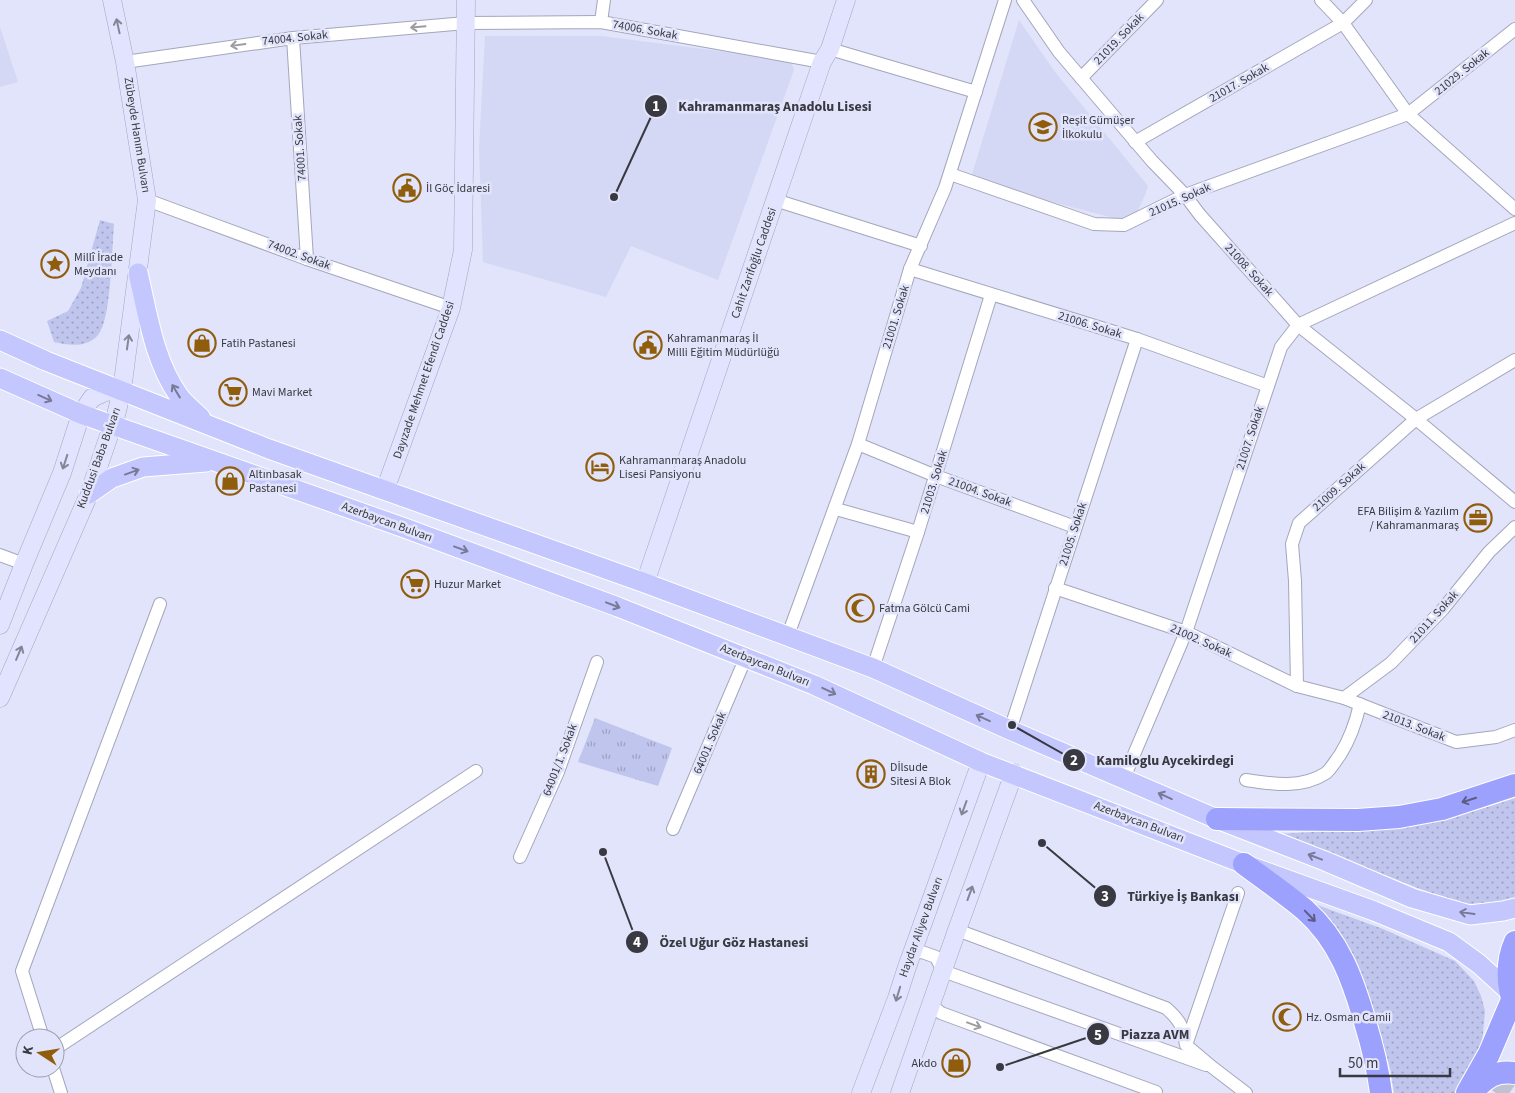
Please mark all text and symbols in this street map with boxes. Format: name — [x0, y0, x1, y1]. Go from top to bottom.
street label: 21019. Sokak — [1090, 9, 1148, 69]
street label: 74006. Sokak — [611, 16, 679, 44]
one-way arrow — [112, 18, 122, 34]
one-way arrow — [410, 23, 426, 32]
street label: 74004. Sokak — [261, 26, 329, 50]
one-way arrow — [231, 40, 247, 50]
street label: 21029. Sokak — [1431, 45, 1493, 99]
street label: 21017. Sokak — [1206, 59, 1272, 107]
street label: Zübeyde Hanım Bulvarı — [119, 76, 155, 194]
callout: Kahramanmaraş Anadolu Lisesi — [643, 91, 882, 120]
text: 1 — [652, 96, 660, 117]
text: Kahramanmaraş Anadolu Lisesi — [678, 97, 872, 117]
school or university icon: Reşit Gümüşer İlkokulu — [1028, 112, 1058, 142]
place label: Reşit Gümüşer İlkokulu — [1062, 112, 1135, 143]
street label: 74001. Sokak — [289, 114, 311, 181]
public building icon: İl Göç İdaresi — [392, 173, 422, 203]
street label: 21015. Sokak — [1146, 179, 1214, 221]
place label: İl Göç İdaresi — [426, 180, 490, 197]
street label: Cahit Zarifoğlu Caddesi — [727, 205, 781, 321]
street label: 74002. Sokak — [265, 236, 333, 274]
street label: 21008. Sokak — [1221, 240, 1277, 300]
place icon: Millî İrade Meydanı — [40, 249, 70, 279]
place label: Millî İrade Meydanı — [74, 249, 123, 280]
street label: 21001. Sokak — [878, 283, 914, 351]
street label: Dayızade Mehmet Efendi Caddesi — [389, 299, 459, 461]
street label: 21006. Sokak — [1056, 307, 1124, 343]
shop icon: Fatih Pastanesi — [187, 328, 217, 358]
public building icon: Kahramanmaraş İl Milli Eğitim Müdürlüğü — [633, 330, 663, 360]
place label: Kahramanmaraş İl Milli Eğitim Müdürlüğü — [667, 330, 780, 361]
one-way arrow — [124, 334, 134, 350]
place label: Fatih Pastanesi — [221, 335, 296, 352]
supermarket icon: Mavi Market — [218, 377, 248, 407]
one-way arrow — [170, 384, 180, 398]
place label: Mavi Market — [252, 384, 312, 401]
one-way arrow — [37, 394, 52, 404]
street label: 21007. Sokak — [1232, 404, 1268, 472]
street label: Kuddusi Baba Bulvarı — [73, 405, 125, 511]
street label: 21003. Sokak — [916, 448, 952, 516]
hotel icon: Kahramanmaraş Anadolu Lisesi Pansiyonu — [585, 452, 615, 482]
place label: Kahramanmaraş Anadolu Lisesi Pansiyonu — [619, 452, 746, 483]
one-way arrow — [60, 454, 70, 470]
street label: 21009. Sokak — [1309, 459, 1369, 515]
one-way arrow — [123, 466, 139, 476]
shop icon: Altınbasak Pastanesi — [215, 466, 245, 496]
place label: Altınbasak Pastanesi — [249, 466, 302, 497]
street label: 21004. Sokak — [946, 473, 1014, 511]
street label: Azerbaycan Bulvarı — [339, 498, 435, 546]
street label: 21005. Sokak — [1055, 500, 1091, 568]
place label: EFA Bilişim & Yazılım / Kahramanmaraş — [1357, 503, 1459, 534]
office icon: EFA Bilişim & Yazılım / Kahramanmaraş — [1463, 503, 1493, 533]
one-way arrow — [453, 545, 468, 554]
supermarket icon: Huzur Market — [400, 569, 430, 599]
place label: Huzur Market — [434, 576, 501, 593]
street label: 21011. Sokak — [1406, 587, 1462, 647]
mosque icon: Fatma Gölcü Cami — [845, 593, 875, 623]
place label: Fatma Gölcü Cami — [879, 600, 970, 617]
one-way arrow — [605, 601, 620, 610]
street label: 21002. Sokak — [1167, 620, 1235, 662]
street label: Azerbaycan Bulvarı — [718, 639, 812, 691]
one-way arrow — [15, 645, 24, 660]
one-way arrow — [821, 687, 836, 697]
street label: 21013. Sokak — [1380, 706, 1448, 746]
street label: 64001. Sokak — [689, 709, 731, 777]
one-way arrow — [976, 712, 991, 722]
street label: 64001/1. Sokak — [538, 721, 582, 799]
callout: Kamiloglu Aycekirdegi — [1061, 745, 1244, 774]
text: 2 — [1070, 750, 1078, 771]
text: Kamiloglu Aycekirdegi — [1096, 751, 1234, 771]
building icon: Dİlsude Sitesi A Blok — [856, 759, 886, 789]
place label: Dİlsude Sitesi A Blok — [890, 759, 951, 790]
one-way arrow — [1157, 790, 1172, 799]
one-way arrow — [1461, 796, 1477, 806]
street label: Azerbaycan Bulvarı — [1091, 797, 1187, 847]
one-way arrow — [959, 799, 968, 815]
one-way arrow — [1308, 852, 1323, 861]
street label: Haydar Aliyev Bulvarı — [895, 874, 947, 980]
callout: Türkiye İş Bankası — [1093, 881, 1249, 910]
one-way arrow — [966, 886, 975, 901]
text: 3 — [1101, 886, 1109, 907]
text: Türkiye İş Bankası — [1127, 887, 1239, 907]
one-way arrow — [1460, 908, 1476, 918]
one-way arrow — [1304, 910, 1316, 922]
callout: Özel Uğur Göz Hastanesi — [624, 927, 818, 956]
text: 4 — [633, 932, 641, 953]
text: Özel Uğur Göz Hastanesi — [660, 933, 809, 953]
one-way arrow — [893, 985, 903, 1001]
mosque icon: Hz. Osman Camii — [1272, 1002, 1302, 1032]
place label: Hz. Osman Camii — [1306, 1009, 1391, 1026]
callout: Piazza AVM — [1085, 1020, 1199, 1049]
one-way arrow — [967, 1022, 982, 1031]
text: 5 — [1094, 1025, 1102, 1046]
text: Piazza AVM — [1121, 1025, 1189, 1045]
north arrow — [15, 1028, 65, 1078]
text: K — [18, 1044, 39, 1057]
scale bar — [1340, 1046, 1450, 1078]
shop icon: Akdo — [941, 1048, 971, 1078]
text: 50 m — [1348, 1053, 1378, 1074]
place label: Akdo — [912, 1055, 937, 1072]

